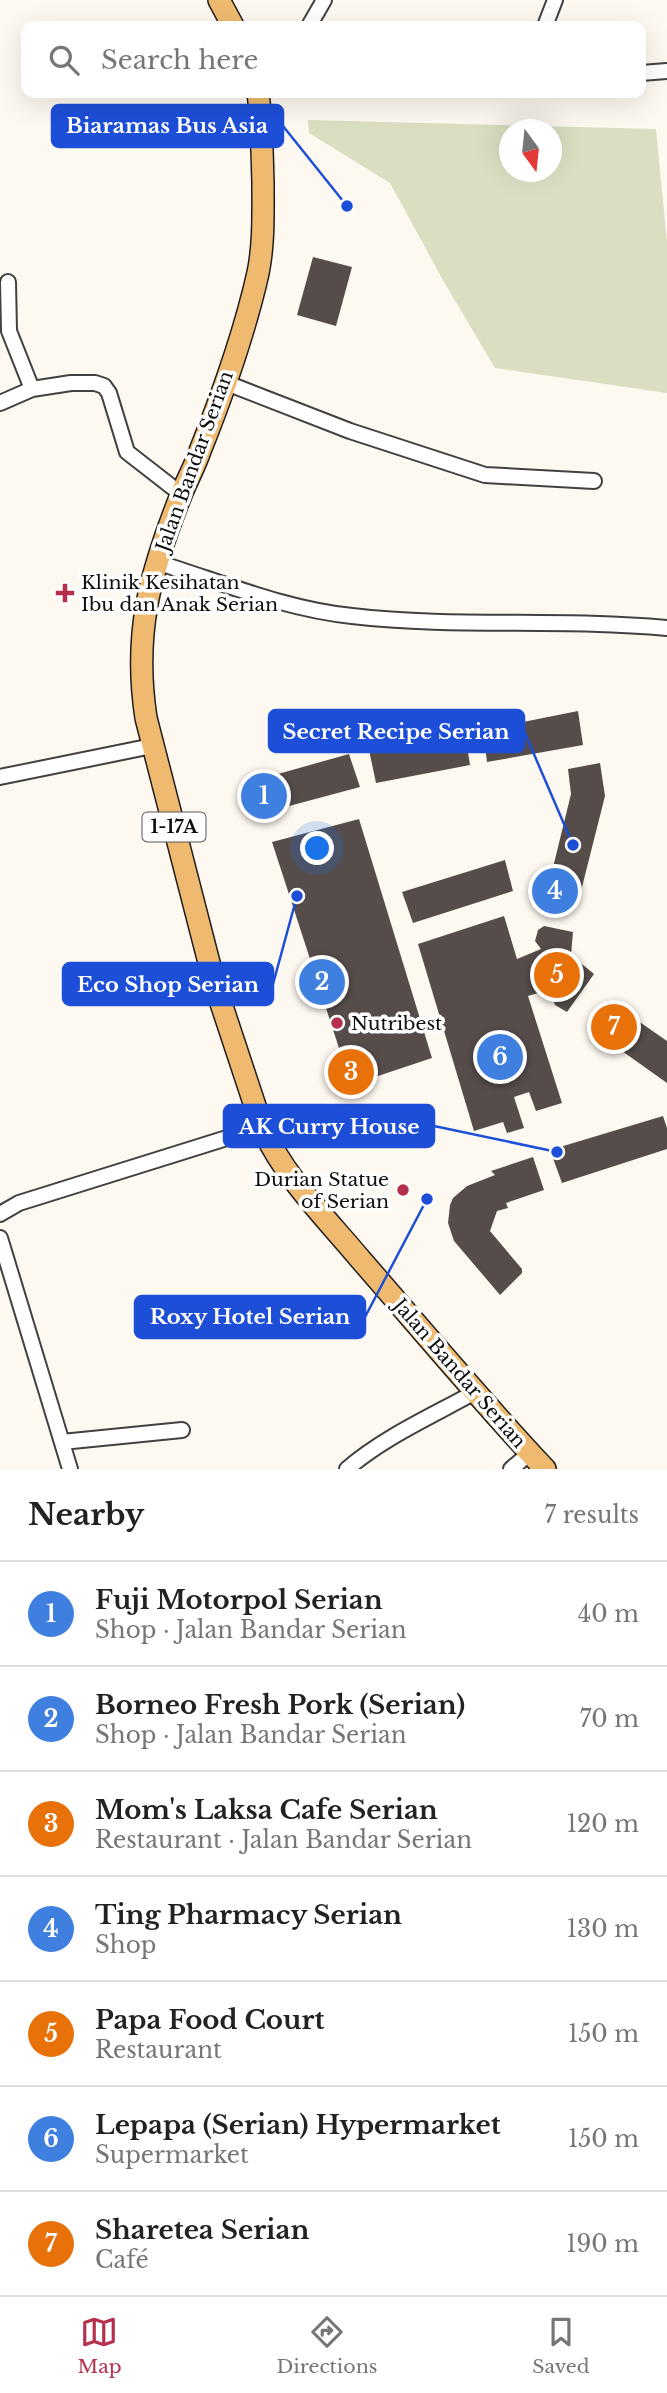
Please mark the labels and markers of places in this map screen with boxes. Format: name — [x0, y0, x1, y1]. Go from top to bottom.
callout: Biaramas Bus Asia — [52, 105, 283, 147]
place label: Klinik Kesihatan Ibu dan Anak Serian — [81, 571, 278, 616]
marker: Klinik Kesihatan Ibu dan Anak Serian — [55, 583, 75, 603]
callout: Secret Recipe Serian — [269, 710, 524, 752]
pin: 1 — [241, 770, 287, 822]
pin: 4 — [532, 865, 578, 917]
pin: 5 — [534, 949, 580, 1001]
pin: 2 — [299, 956, 345, 1008]
callout: Eco Shop Serian — [63, 963, 273, 1005]
pin: 7 — [591, 1001, 637, 1053]
place label: Nutribest — [351, 1012, 443, 1035]
marker: Nutribest — [329, 1015, 345, 1031]
pin: 6 — [477, 1031, 523, 1083]
pin: 3 — [328, 1046, 374, 1098]
callout: AK Curry House — [224, 1105, 434, 1147]
place label: Durian Statue of Serian — [254, 1168, 389, 1213]
marker: Durian Statue of Serian — [395, 1182, 411, 1198]
callout: Roxy Hotel Serian — [135, 1296, 365, 1338]

